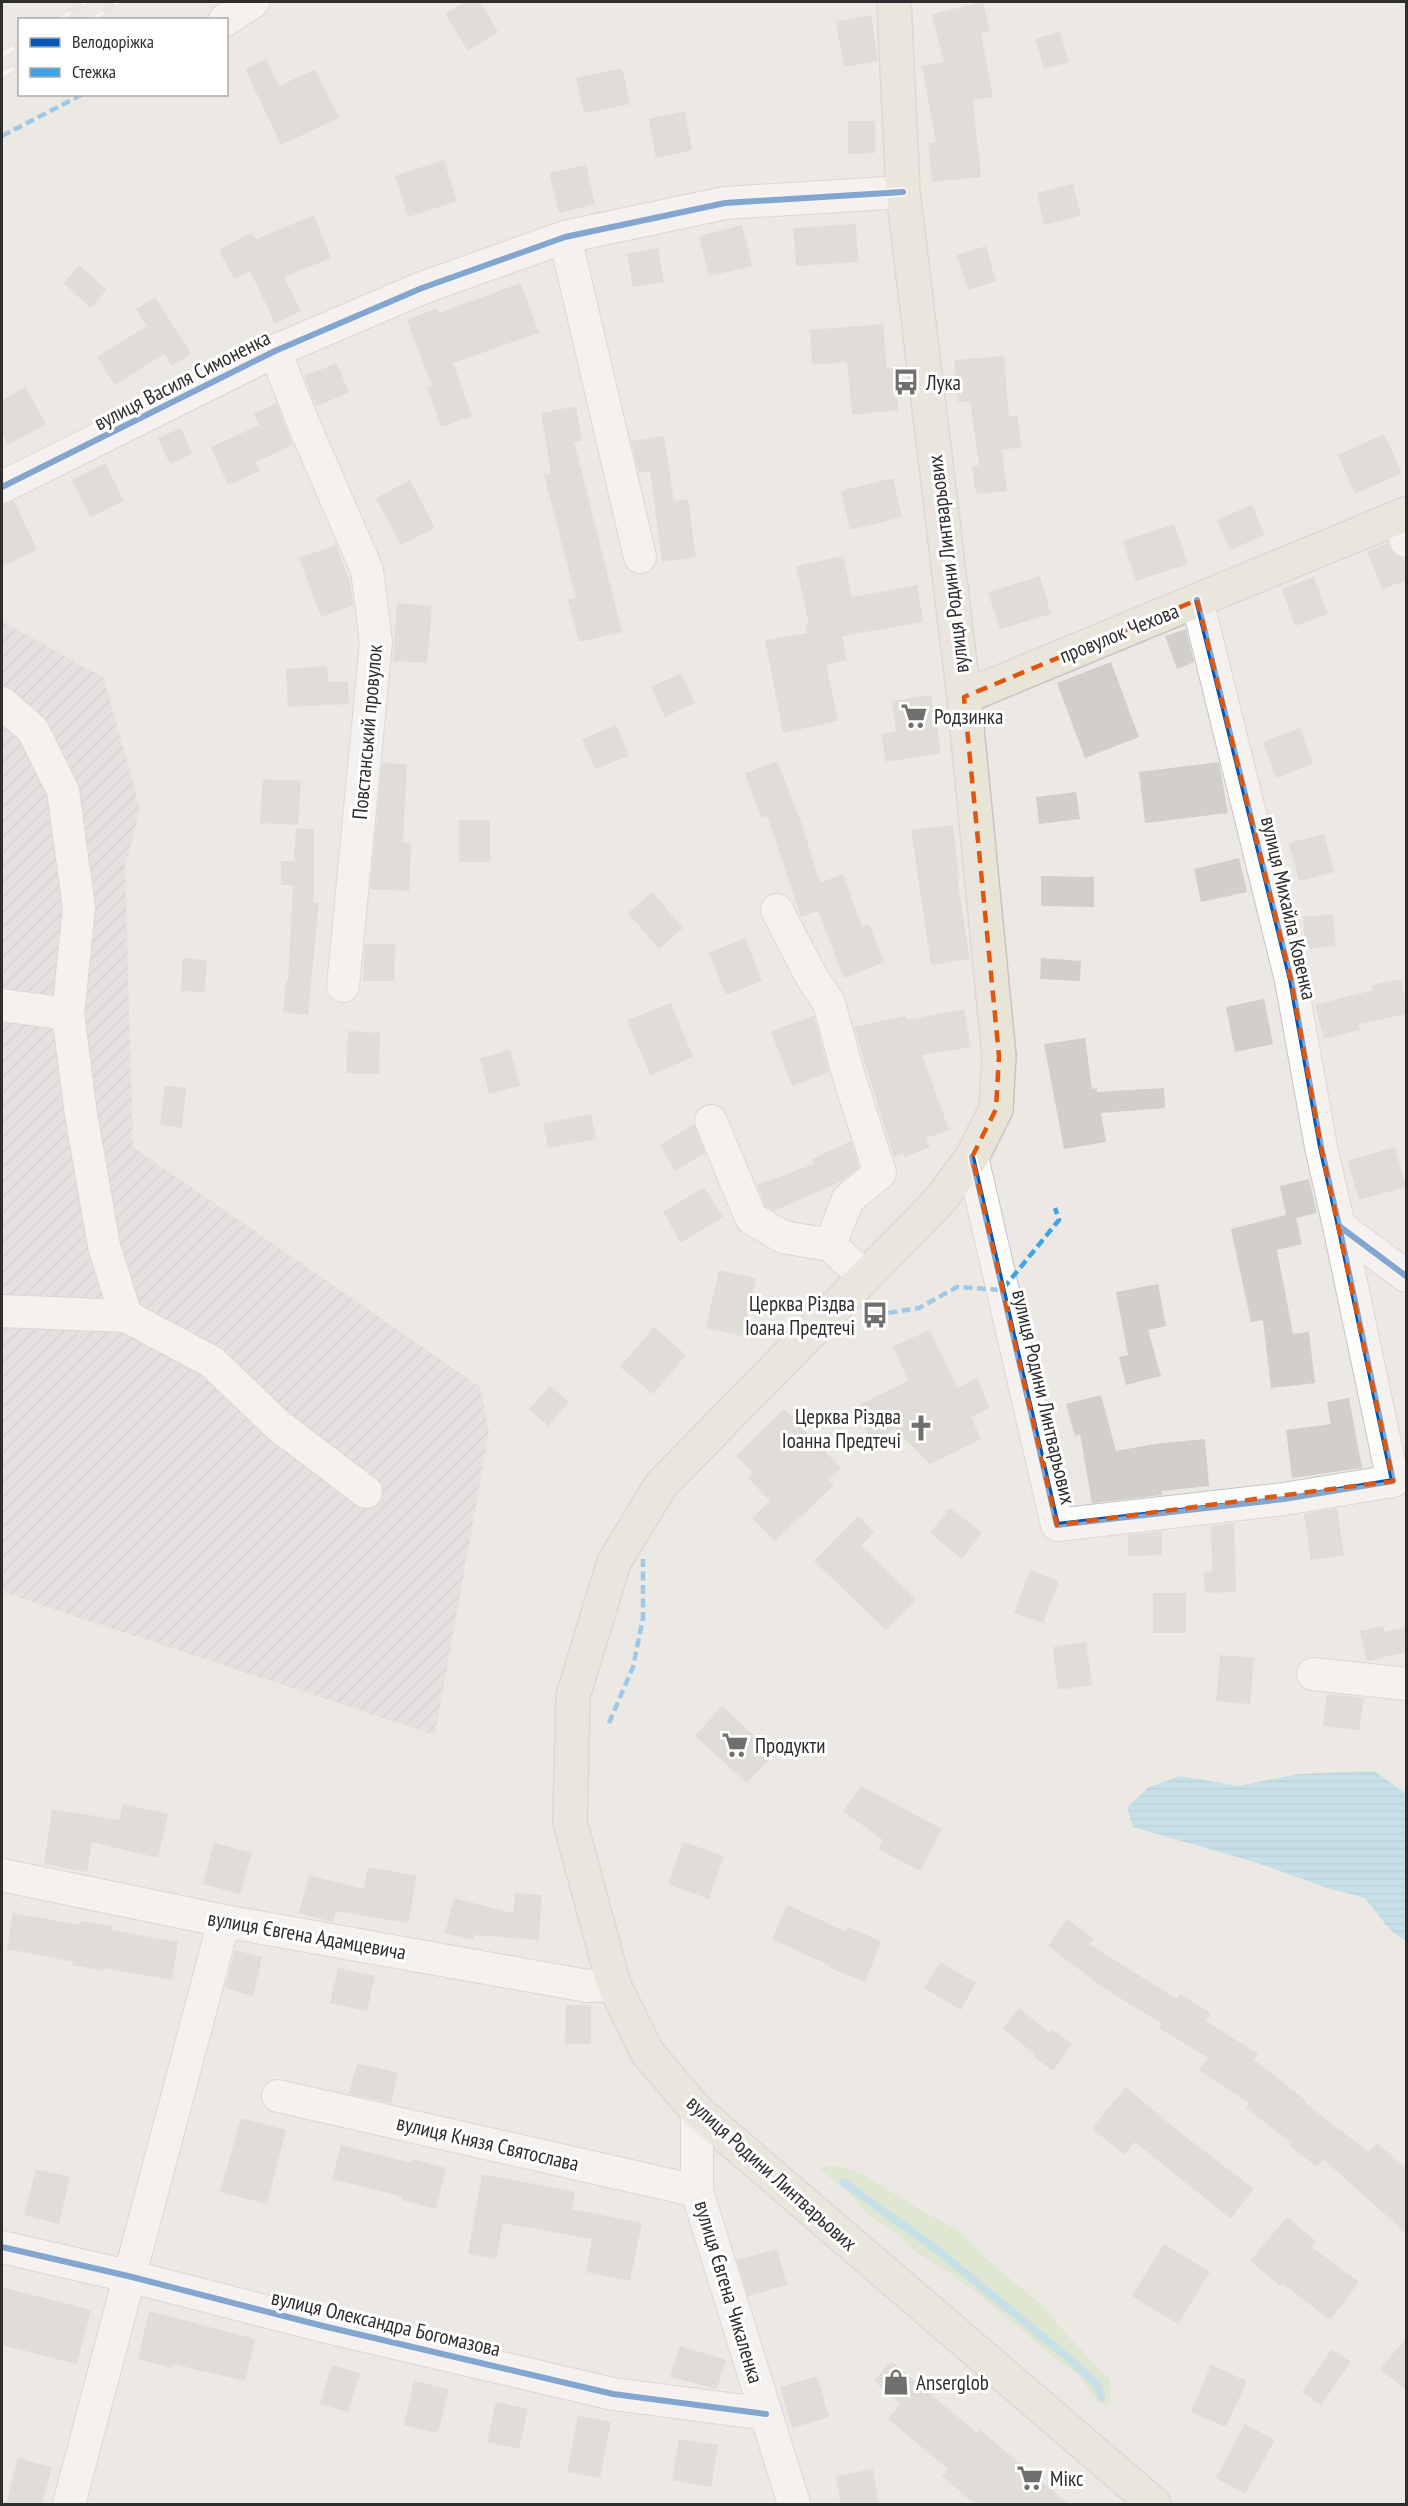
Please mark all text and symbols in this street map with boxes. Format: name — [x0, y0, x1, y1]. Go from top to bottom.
legend — [18, 18, 228, 96]
text: Велодоріжка — [72, 30, 154, 53]
text: Стежка — [72, 60, 116, 83]
street label: вулиця Василя Симоненка — [89, 324, 275, 436]
bus stop icon: Лука — [891, 367, 921, 397]
place label: Лука — [925, 369, 961, 396]
street label: вулиця Родини Линтварьових — [921, 453, 975, 675]
street label: провулок Чехова — [1055, 597, 1183, 669]
street label: Повстанський провулок — [346, 643, 388, 821]
supermarket icon: Родзинка — [899, 701, 929, 731]
place label: Родзинка — [934, 703, 1003, 730]
street label: вулиця Михайла Ковенка — [1255, 814, 1323, 1002]
street label: вулиця Родини Линтварьових — [1006, 1287, 1082, 1507]
place label: Церква Різдва Іоана Предтечі — [745, 1290, 855, 1341]
bus stop icon: Церква Різдва Іоана Предтечі — [860, 1300, 890, 1330]
place label: Церква Різдва Іоанна Предтечі — [782, 1403, 901, 1454]
church icon: Церква Різдва Іоанна Предтечі — [906, 1413, 936, 1443]
supermarket icon: Продукти — [720, 1730, 750, 1760]
place label: Продукти — [755, 1732, 825, 1759]
street label: вулиця Євгена Адамцевича — [206, 1904, 408, 1966]
street label: вулиця Родини Линтварьових — [681, 2089, 863, 2257]
street label: вулиця Князя Святослава — [394, 2109, 582, 2177]
street label: вулиця Євгена Чикаленка — [688, 2197, 770, 2387]
street label: вулиця Олександра Богомазова — [269, 2284, 503, 2362]
shop icon: Anserglob — [881, 2367, 911, 2397]
place label: Anserglob — [916, 2369, 989, 2396]
supermarket icon: Мікс — [1015, 2463, 1045, 2493]
place label: Мікс — [1050, 2465, 1084, 2492]

